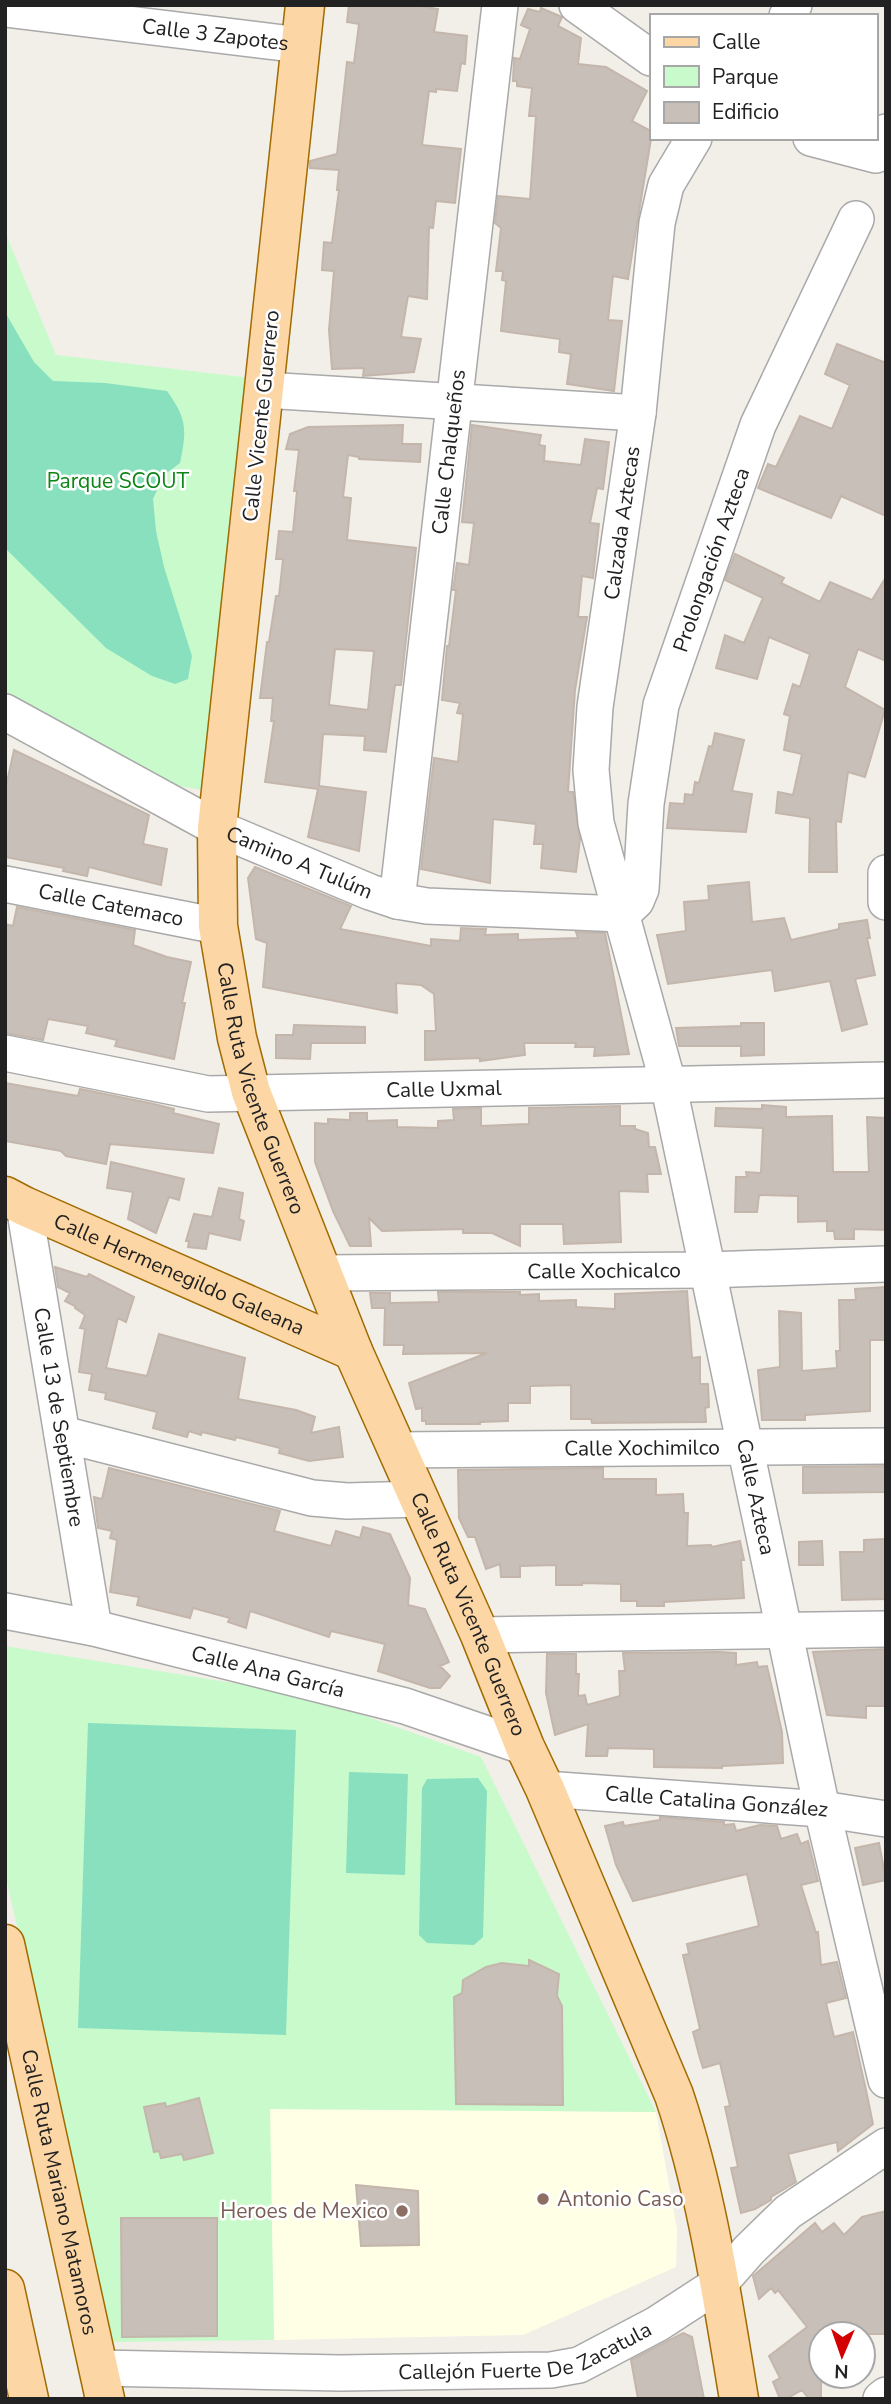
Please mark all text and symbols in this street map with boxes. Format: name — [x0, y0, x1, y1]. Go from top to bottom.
street label: Calle 3 Zapotes — [140, 12, 290, 58]
legend — [650, 14, 877, 140]
text: Calle — [712, 28, 760, 56]
text: Parque — [712, 63, 779, 91]
text: Edificio — [712, 98, 779, 126]
street label: Calle Vicente Guerrero — [236, 309, 286, 523]
street label: Calle Chalqueños — [425, 368, 472, 536]
street label: Calzada Aztecas — [597, 444, 647, 602]
street label: Prolongación Azteca — [666, 464, 756, 656]
park label: Parque SCOUT — [47, 467, 190, 495]
street label: Camino A Tulúm — [222, 819, 377, 906]
street label: Calle Catemaco — [36, 877, 186, 933]
street label: Calle Ruta Vicente Guerrero — [210, 960, 312, 1218]
street label: Calle Uxmal — [386, 1074, 503, 1104]
street label: Calle Hermenegildo Galeana — [49, 1207, 309, 1342]
street label: Calle Xochicalco — [527, 1256, 681, 1285]
street label: Calle 13 de Septiembre — [27, 1305, 91, 1529]
street label: Calle Xochimilco — [564, 1433, 720, 1463]
street label: Calle Azteca — [730, 1436, 782, 1557]
street label: Calle Ruta Vicente Guerrero — [404, 1488, 533, 1740]
street label: Calle Ana García — [188, 1639, 348, 1704]
street label: Calle Catalina González — [604, 1779, 830, 1824]
street label: Calle Ruta Mariano Matamoros — [15, 2047, 105, 2338]
place label: Antonio Caso — [557, 2185, 684, 2213]
marker: Antonio Caso — [535, 2191, 551, 2207]
place label: Heroes de Mexico — [220, 2197, 388, 2225]
marker: Heroes de Mexico — [394, 2203, 410, 2219]
street label: Callejón Fuerte De Zacatula — [398, 2315, 656, 2386]
north arrow — [807, 2320, 877, 2390]
text: N — [834, 2358, 849, 2384]

